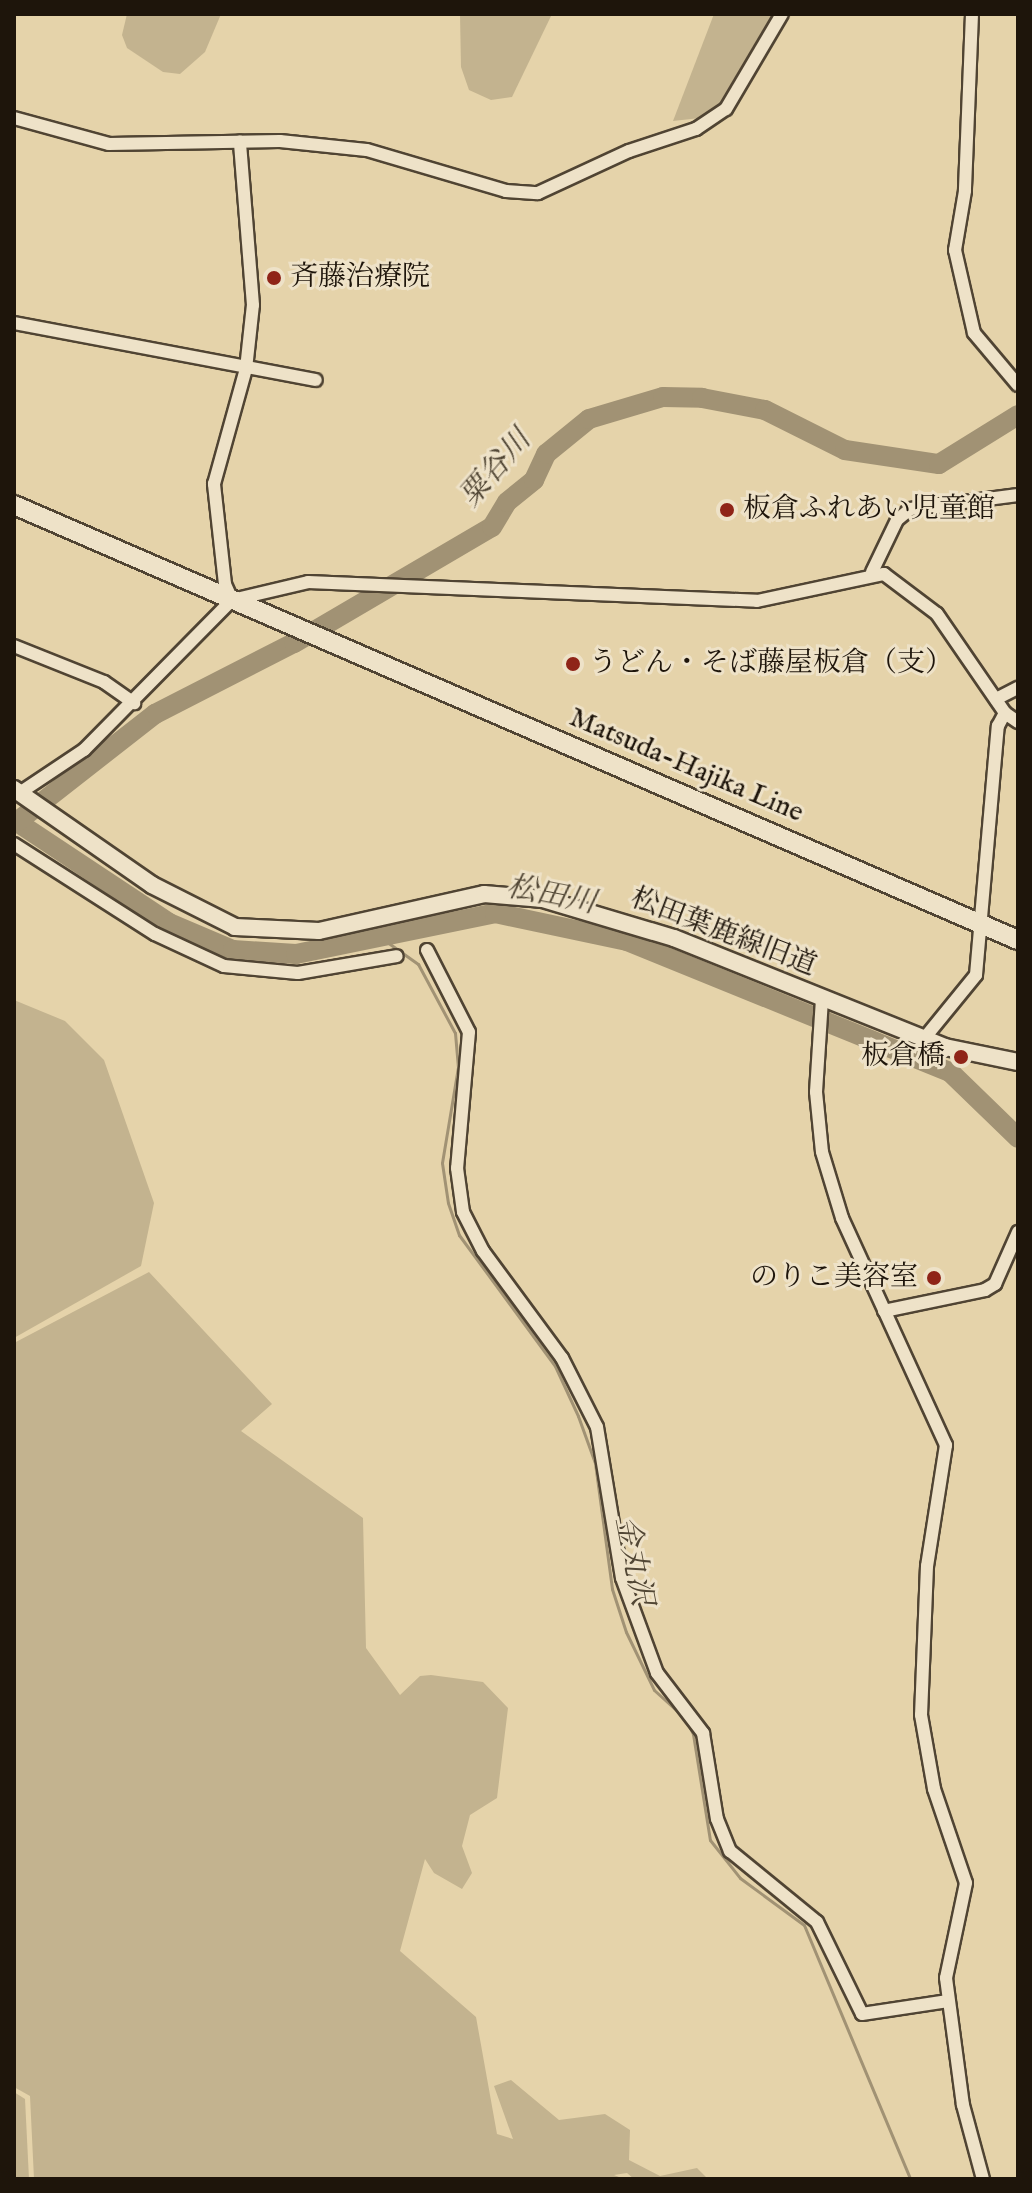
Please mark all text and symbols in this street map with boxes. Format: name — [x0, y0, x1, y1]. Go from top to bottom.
place label: 斉藤治療院 — [290, 261, 430, 295]
marker: 斉藤治療院 — [265, 269, 283, 287]
water label: 粟谷川 — [453, 423, 539, 515]
place label: 板倉ふれあい児童館 — [743, 493, 995, 527]
marker: 板倉ふれあい児童館 — [718, 501, 736, 519]
place label: うどん・そば藤屋板倉（支） — [589, 647, 953, 681]
marker: うどん・そば藤屋板倉（支） — [564, 655, 582, 673]
street label: Matsuda-Hajika Line — [564, 701, 808, 831]
water label: 松田川 — [503, 870, 599, 922]
street label: 松田葉鹿線旧道 — [625, 882, 821, 984]
place label: 板倉橋 — [861, 1040, 945, 1074]
marker: 板倉橋 — [952, 1048, 970, 1066]
place label: のりこ美容室 — [750, 1261, 918, 1295]
marker: のりこ美容室 — [925, 1269, 943, 1287]
water label: 金丸沢 — [607, 1513, 659, 1609]

